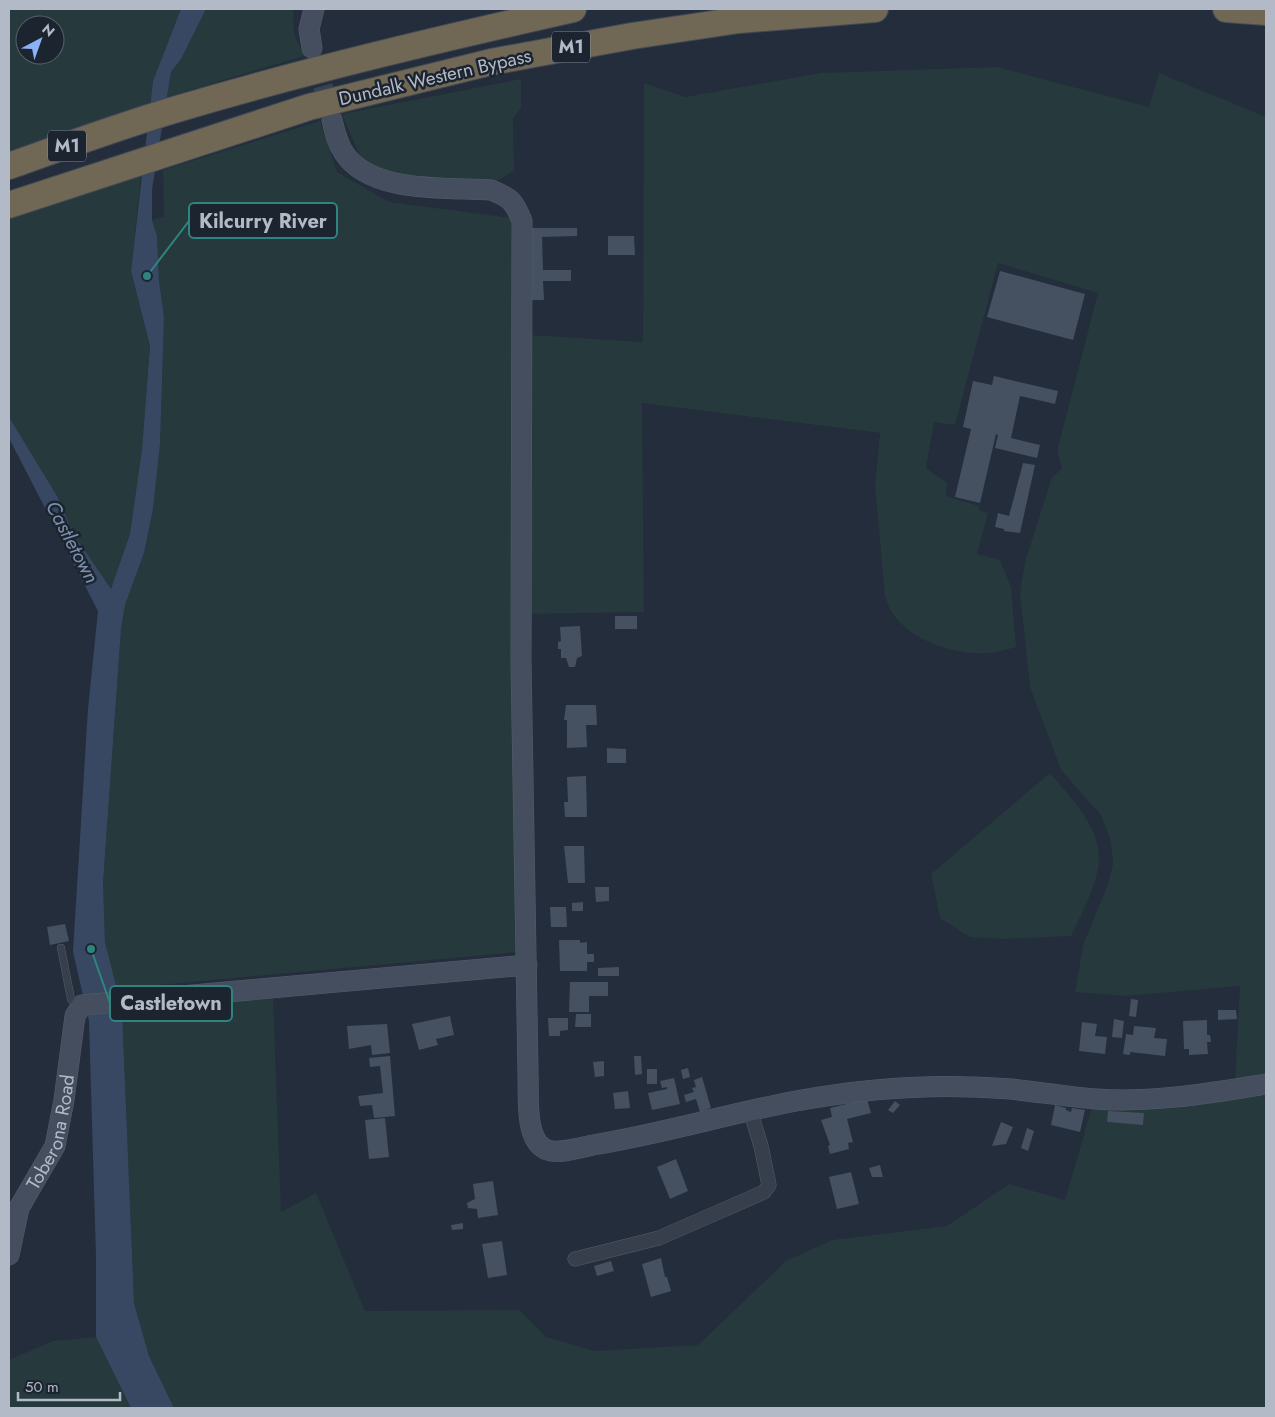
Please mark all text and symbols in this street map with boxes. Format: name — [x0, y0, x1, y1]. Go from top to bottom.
north arrow — [15, 15, 65, 65]
text: N — [38, 19, 59, 41]
road number: M1 — [552, 32, 590, 62]
street label: Dundalk Western Bypass — [336, 42, 534, 112]
road number: M1 — [48, 130, 86, 162]
callout: Kilcurry River — [189, 203, 337, 238]
text: Kilcurry River — [199, 207, 328, 236]
water label: Castletown — [38, 496, 106, 588]
callout: Castletown — [110, 986, 232, 1021]
text: Castletown — [120, 989, 222, 1018]
street label: Toberona Road — [19, 1073, 81, 1194]
scale bar — [18, 1370, 120, 1402]
text: 50 m — [25, 1376, 59, 1398]

